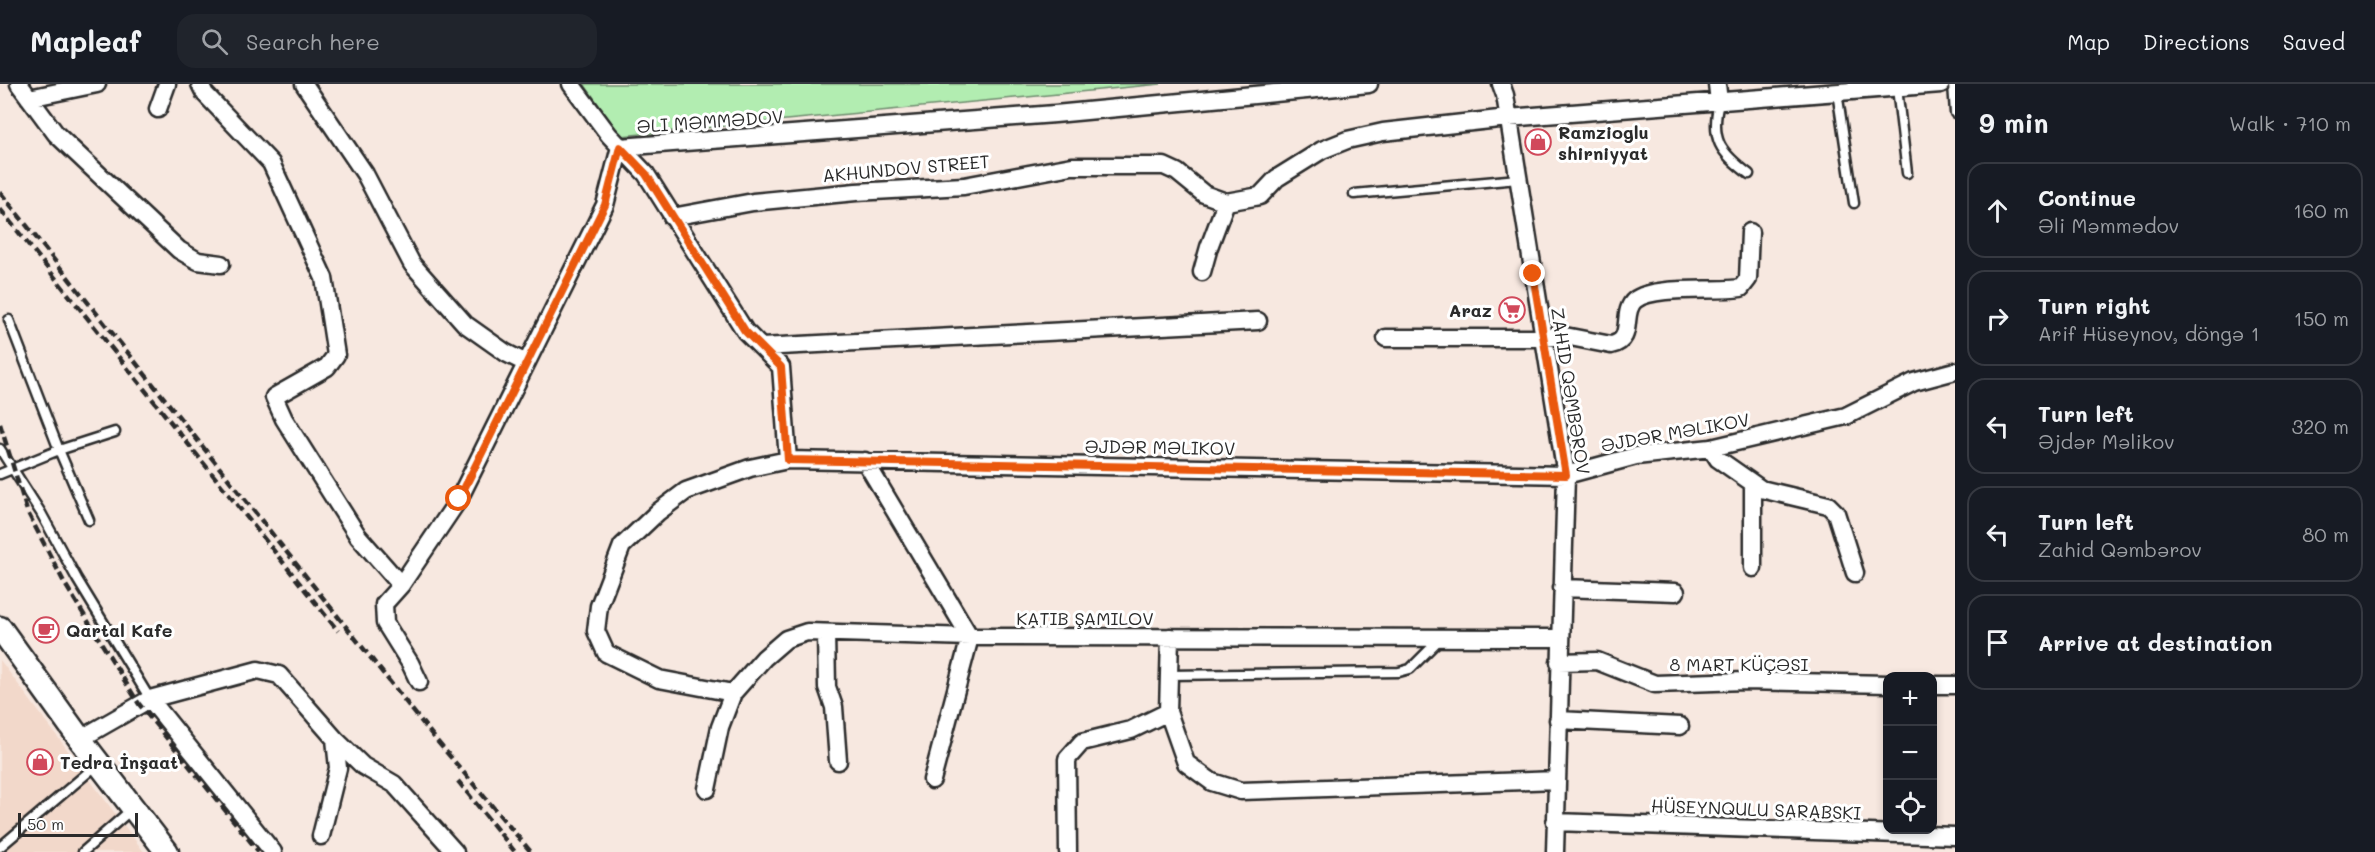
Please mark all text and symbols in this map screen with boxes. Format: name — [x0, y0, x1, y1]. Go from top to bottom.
search box — [177, 14, 597, 68]
text: Mapleaf — [30, 23, 141, 59]
icon: search — [198, 25, 231, 58]
text: Search here — [246, 27, 380, 56]
text: Map — [2067, 28, 2110, 55]
text: Directions — [2143, 28, 2250, 55]
text: Saved — [2283, 28, 2345, 55]
street label: ƏLI MƏMMƏDOV — [636, 104, 784, 138]
text: 9 min — [1979, 106, 2048, 140]
text: Walk · 710 m — [2229, 110, 2351, 136]
place label: Ramzioglu shirniyyat — [1558, 120, 1649, 165]
shop icon: Ramzioglu shirniyyat — [1523, 127, 1553, 157]
street label: AKHUNDOV STREET — [821, 149, 991, 187]
text: Continue — [2038, 183, 2136, 212]
icon: ahead — [1981, 194, 2014, 227]
text: 160 m — [2293, 197, 2349, 223]
text: Əli Məmmədov — [2038, 212, 2179, 238]
route end — [1519, 260, 1545, 286]
text: Turn right — [2038, 291, 2150, 320]
supermarket icon: Araz — [1497, 295, 1527, 325]
place label: Araz — [1449, 298, 1492, 322]
icon: right — [1981, 302, 2014, 335]
text: 150 m — [2294, 305, 2349, 331]
street label: ZAHID QƏMBƏROV — [1546, 306, 1596, 476]
text: Arif Hüseynov, döngə 1 — [2038, 320, 2260, 346]
text: Turn left — [2038, 399, 2134, 428]
street label: ƏJDƏR MƏLIKOV — [1599, 407, 1751, 457]
icon: left — [1981, 410, 2014, 443]
text: 320 m — [2291, 413, 2349, 439]
text: Əjdər Məlikov — [2038, 428, 2175, 454]
street label: ƏJDƏR MƏLIKOV — [1084, 434, 1236, 460]
route start — [445, 485, 471, 511]
text: Turn left — [2038, 507, 2134, 536]
icon: left — [1981, 518, 2014, 551]
text: 80 m — [2302, 521, 2349, 547]
text: Zahid Qəmbərov — [2038, 536, 2202, 562]
street label: KATIB ŞAMILOV — [1016, 606, 1154, 630]
cafe icon: Qartal Kafe — [31, 615, 61, 645]
place label: Qartal Kafe — [66, 618, 173, 642]
icon: arrive — [1981, 626, 2014, 659]
text: Arrive at destination — [2038, 628, 2273, 657]
street label: 8 MART KÜÇƏSI — [1670, 652, 1809, 676]
map controls — [1883, 672, 1937, 834]
button: + — [1883, 672, 1937, 726]
button: − — [1883, 726, 1937, 780]
shop icon: Tedra İnşaat — [25, 747, 55, 777]
place label: Tedra İnşaat — [60, 750, 178, 774]
button: locate — [1883, 780, 1937, 834]
street label: HÜSEYNQULU SARABSKI — [1650, 793, 1862, 825]
scale bar — [18, 810, 138, 838]
text: 50 m — [27, 813, 64, 834]

